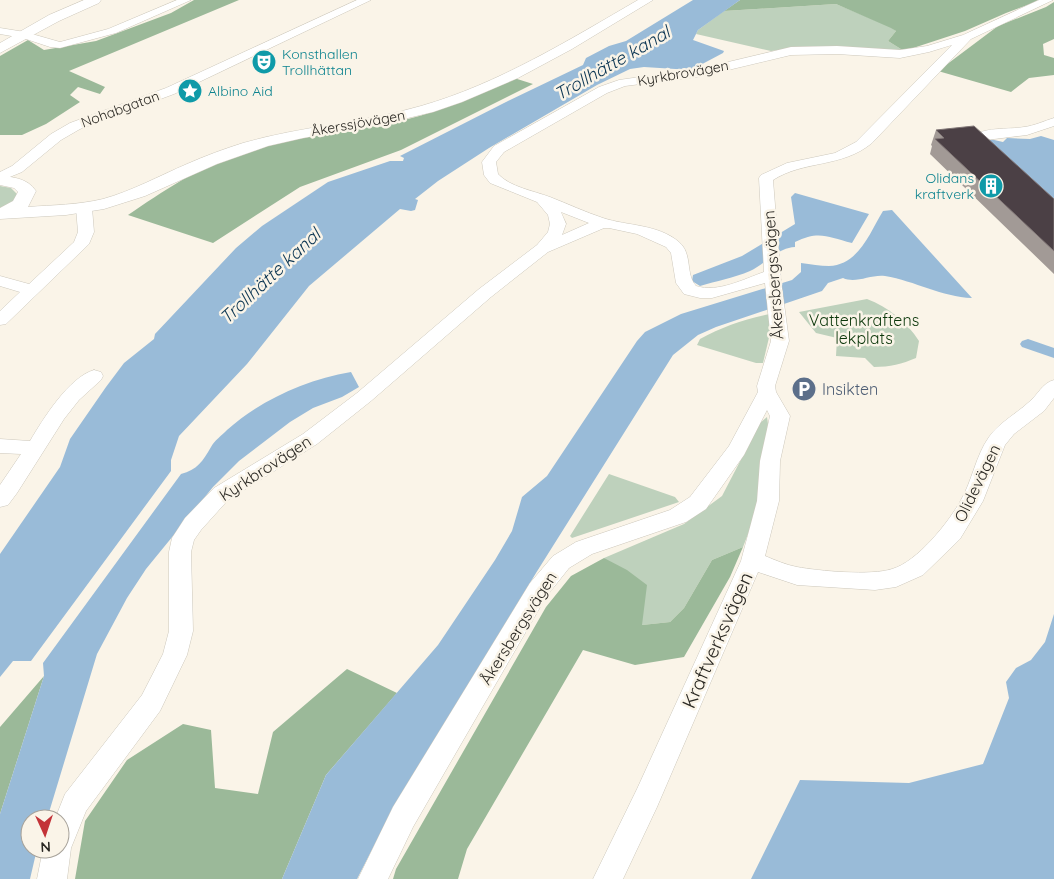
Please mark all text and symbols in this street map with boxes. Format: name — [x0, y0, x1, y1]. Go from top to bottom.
water label: Trollhätte kanal — [550, 20, 676, 105]
place label: Konsthallen Trollhättan — [282, 45, 358, 79]
theatre icon: Konsthallen Trollhättan — [251, 49, 277, 75]
street label: Kyrkbrovägen — [636, 56, 730, 90]
place icon: Albino Aid — [177, 78, 203, 104]
place label: Albino Aid — [208, 82, 273, 100]
street label: Nohabgatan — [78, 87, 162, 131]
street label: Åkerssjövägen — [310, 106, 406, 140]
place label: Olidans kraftverk — [915, 169, 974, 203]
building icon: Olidans kraftverk — [978, 173, 1004, 199]
street label: Åkersbergsvägen — [759, 210, 787, 340]
water label: Trollhätte kanal — [215, 222, 327, 329]
park label: Vattenkraftens lekplats — [809, 310, 919, 348]
parking icon: Insikten — [791, 376, 817, 402]
place label: Insikten — [822, 379, 878, 399]
street label: Kyrkbrovägen — [215, 431, 315, 505]
street label: Olidevägen — [950, 441, 1004, 525]
street label: Åkersbergsvägen — [475, 568, 561, 688]
street label: Kraftverksvägen — [676, 568, 758, 712]
north arrow — [20, 809, 70, 859]
text: N — [40, 838, 51, 856]

